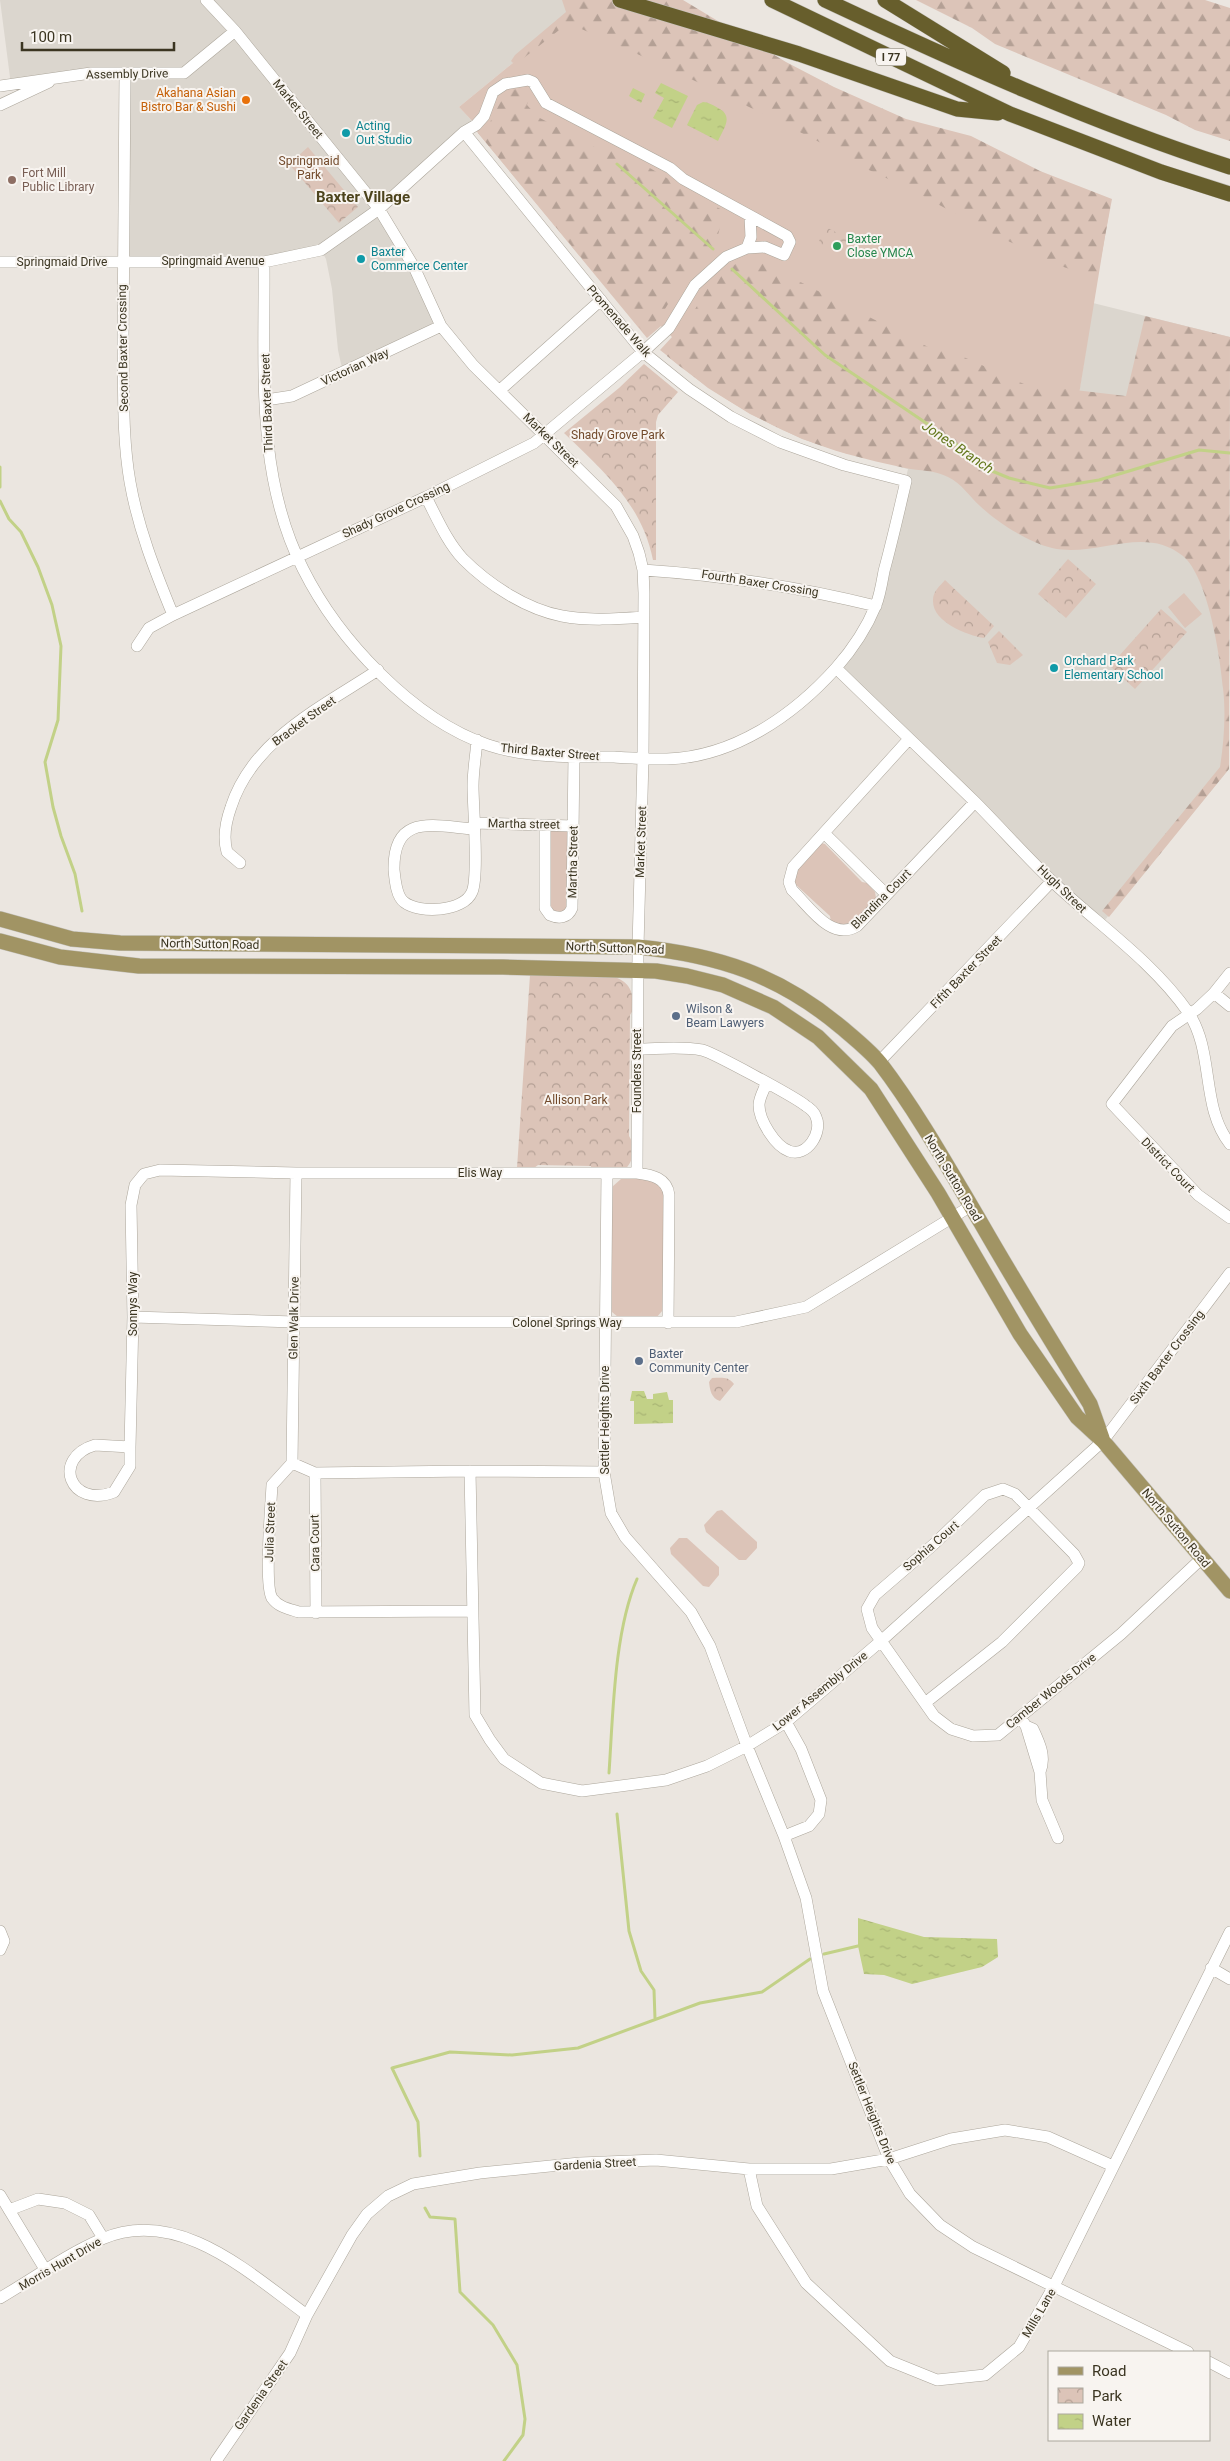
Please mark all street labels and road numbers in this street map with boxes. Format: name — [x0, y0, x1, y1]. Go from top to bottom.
road number: I 77 — [876, 48, 906, 66]
street label: Assembly Drive — [86, 66, 168, 82]
street label: Market Street — [270, 77, 326, 141]
street label: Springmaid Avenue — [161, 254, 265, 268]
street label: Springmaid Drive — [17, 255, 107, 269]
street label: Promenade Walk — [584, 282, 655, 360]
street label: Second Baxter Crossing — [115, 284, 131, 412]
street label: Victorian Way — [319, 345, 391, 389]
street label: Third Baxter Street — [258, 353, 276, 453]
street label: Market Street — [520, 410, 582, 470]
street label: Shady Grove Crossing — [340, 479, 452, 541]
street label: Fourth Baxer Crossing — [700, 567, 820, 599]
street label: Bracket Street — [270, 693, 339, 749]
street label: Third Baxter Street — [500, 741, 600, 763]
street label: Market Street — [633, 806, 649, 878]
street label: Martha street — [488, 816, 560, 832]
street label: Martha Street — [565, 825, 581, 899]
street label: Hugh Street — [1034, 862, 1090, 916]
street label: Blandina Court — [848, 866, 914, 932]
street label: Fifth Baxter Street — [928, 932, 1004, 1011]
street label: North Sutton Road — [161, 936, 259, 952]
street label: North Sutton Road — [565, 939, 665, 957]
street label: Founders Street — [630, 1029, 644, 1113]
street label: North Sutton Road — [922, 1132, 984, 1224]
street label: District Court — [1138, 1135, 1198, 1195]
street label: Elis Way — [458, 1166, 503, 1180]
street label: Sonnys Way — [126, 1271, 140, 1336]
street label: Glen Walk Drive — [286, 1276, 302, 1360]
street label: Sixth Baxter Crossing — [1127, 1307, 1207, 1407]
street label: Colonel Springs Way — [512, 1316, 622, 1330]
street label: Settler Heights Drive — [598, 1366, 612, 1474]
street label: North Sutton Road — [1139, 1486, 1213, 1570]
street label: Julia Street — [262, 1502, 278, 1562]
street label: Cara Court — [308, 1514, 322, 1572]
street label: Sophia Court — [900, 1518, 962, 1574]
street label: Lower Assembly Drive — [770, 1648, 870, 1734]
street label: Camber Woods Drive — [1003, 1650, 1099, 1732]
street label: Settler Heights Drive — [845, 2060, 899, 2166]
street label: Gardenia Street — [553, 2155, 637, 2173]
street label: Morris Hunt Drive — [16, 2235, 104, 2293]
street label: Mills Lane — [1019, 2286, 1059, 2340]
street label: Gardenia Street — [232, 2357, 290, 2433]

